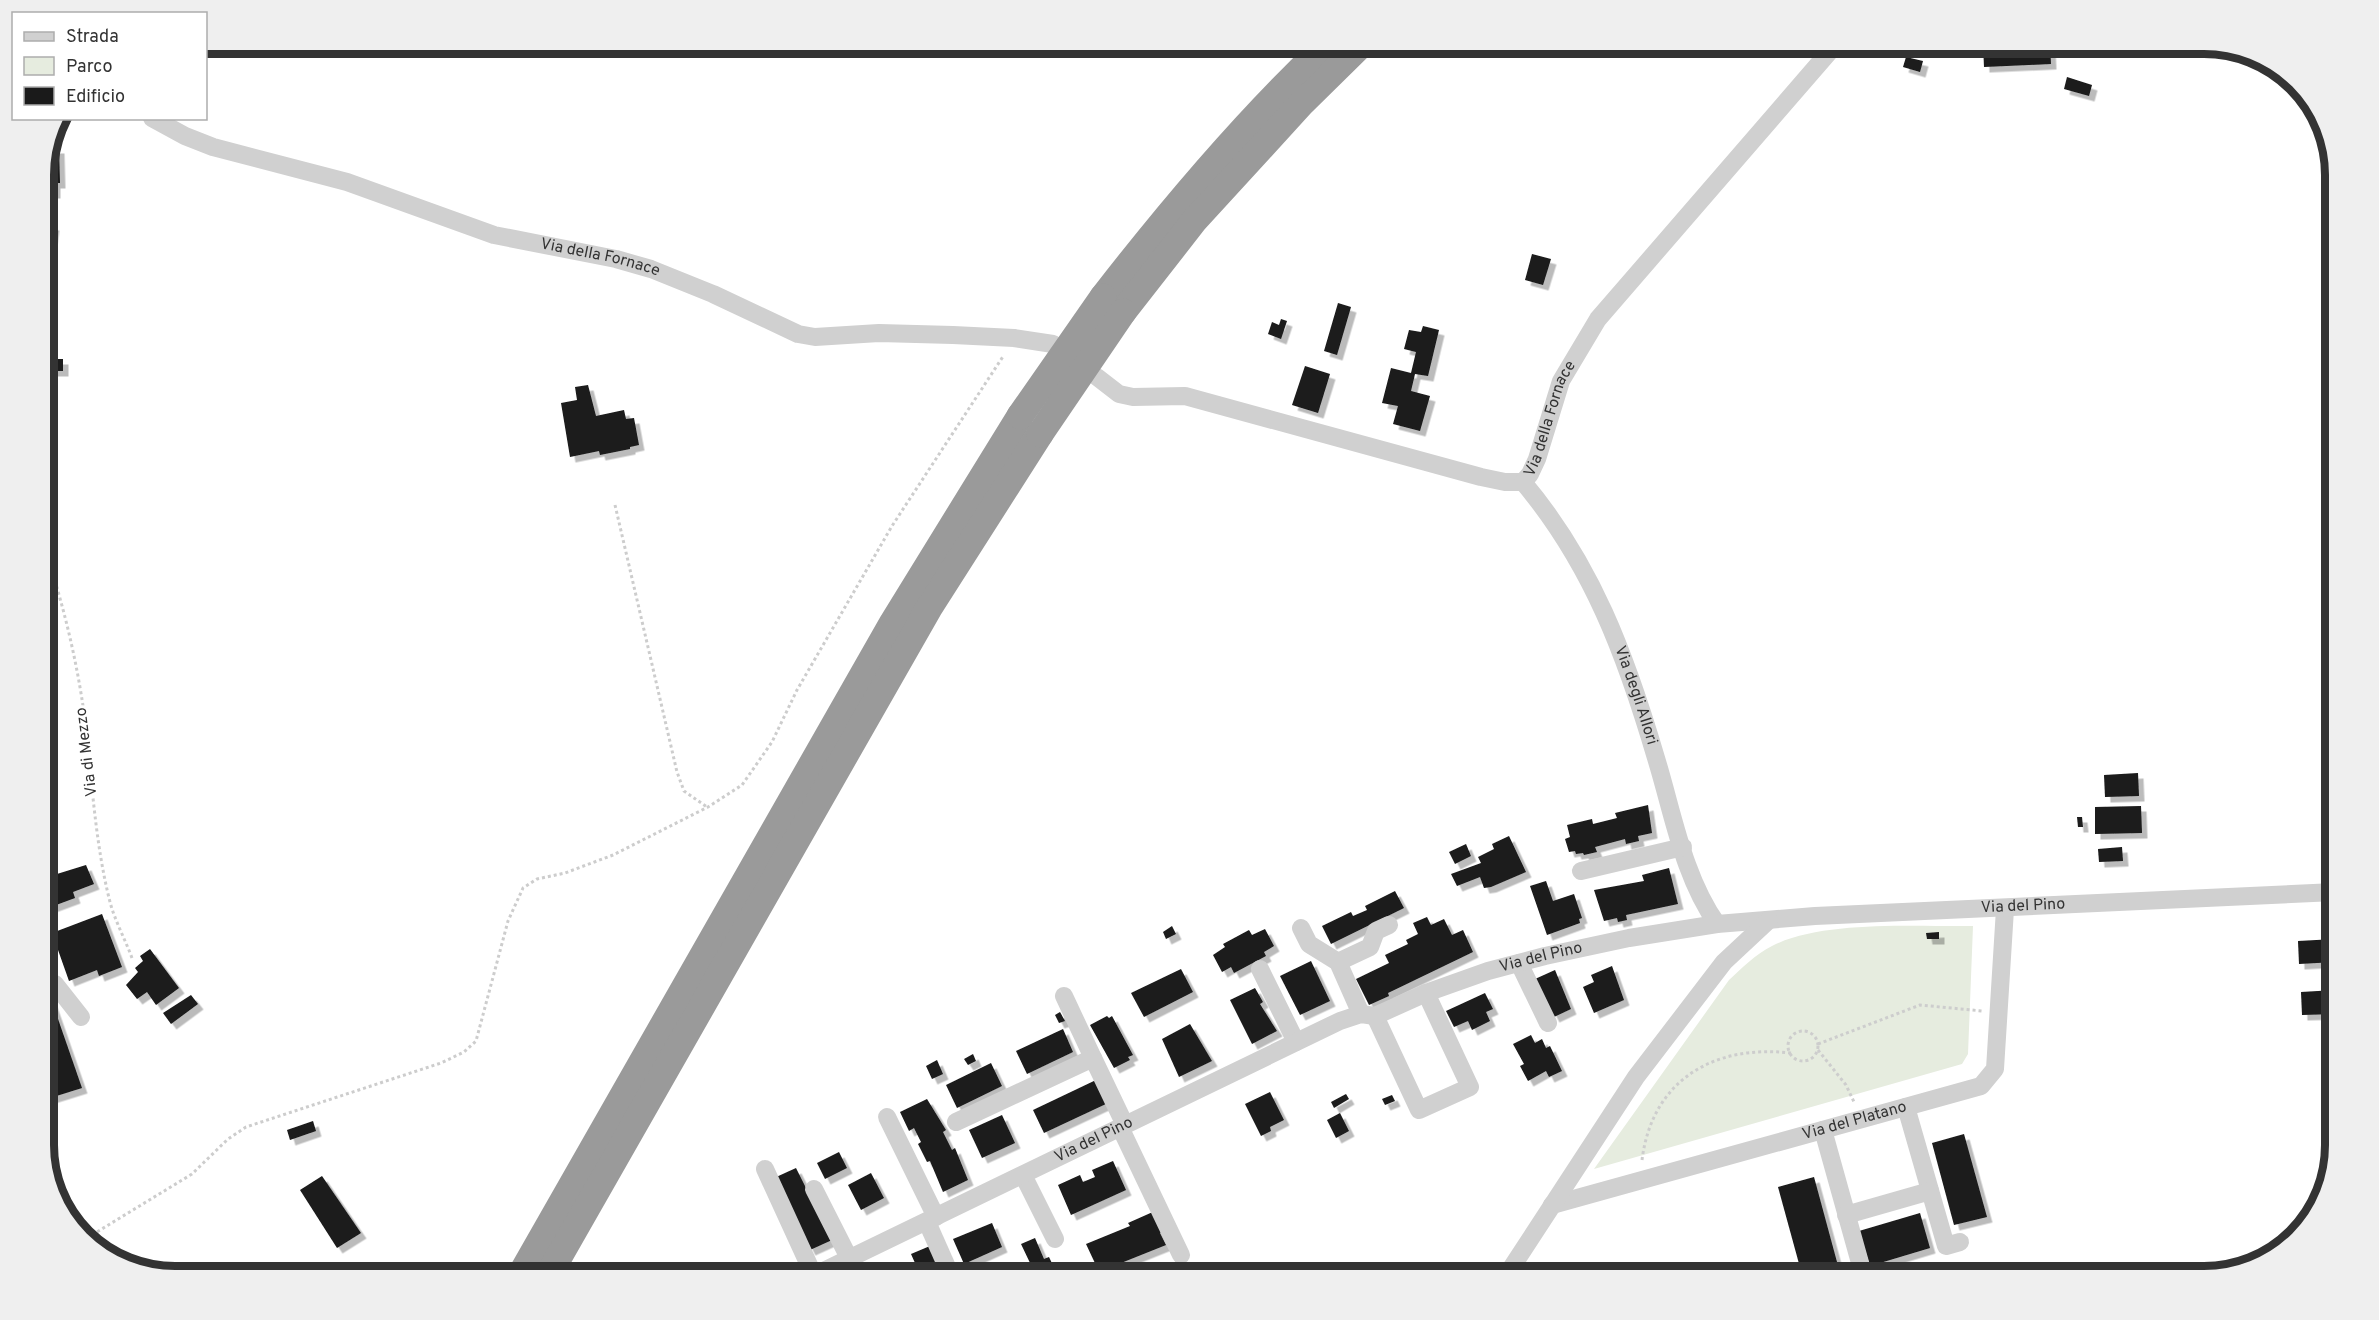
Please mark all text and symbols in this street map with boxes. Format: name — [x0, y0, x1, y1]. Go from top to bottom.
legend — [12, 12, 207, 120]
text: Strada — [66, 26, 119, 49]
text: Parco — [66, 56, 112, 79]
text: Edificio — [66, 86, 125, 109]
street label: Via della Fornace — [539, 234, 663, 282]
street label: Via della Fornace — [1520, 357, 1581, 480]
street label: Via degli Allori — [1609, 643, 1662, 747]
street label: Via di Mezzo — [72, 706, 102, 798]
street label: Via del Pino — [1980, 894, 2066, 918]
street label: Via del Pino — [1497, 938, 1584, 978]
street label: Via del Platano — [1800, 1097, 1909, 1145]
street label: Via del Pino — [1051, 1113, 1136, 1168]

